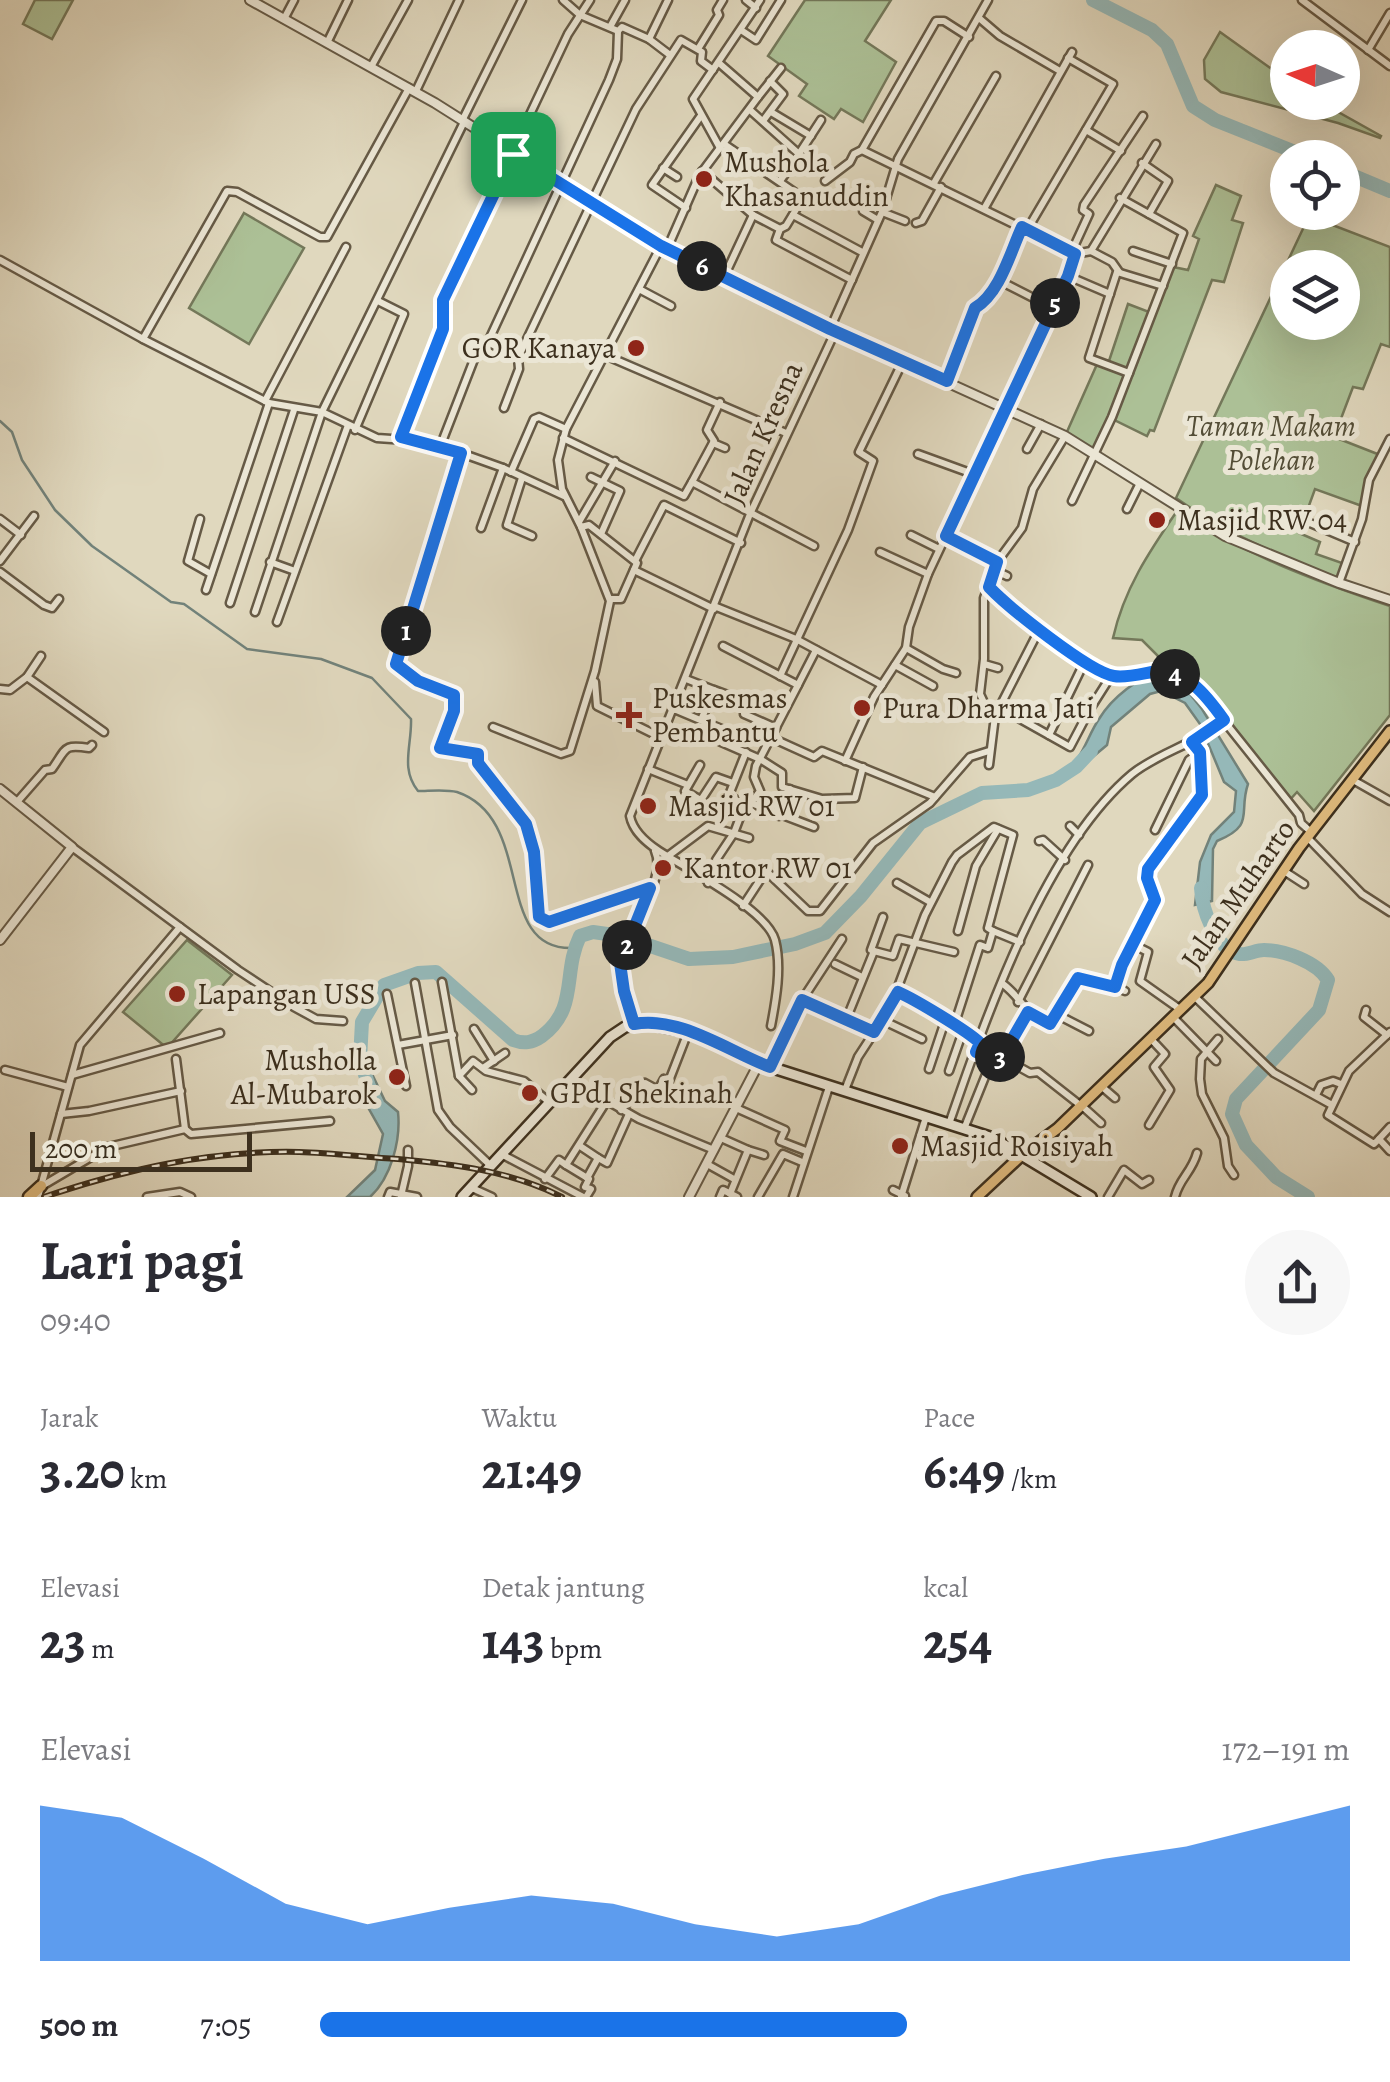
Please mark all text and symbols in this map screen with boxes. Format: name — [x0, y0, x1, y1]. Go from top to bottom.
north arrow — [1270, 30, 1360, 120]
map controls — [1270, 30, 1360, 340]
pin — [471, 112, 556, 197]
icon: arrive — [486, 127, 541, 182]
button: locate — [1270, 140, 1360, 230]
place label: Mushola Khasanuddin — [724, 142, 889, 216]
marker: Mushola Khasanuddin — [693, 168, 715, 190]
pin: 6 — [677, 241, 727, 291]
text: 6 — [695, 247, 709, 285]
button: layers — [1270, 250, 1360, 340]
pin: 5 — [1030, 278, 1080, 328]
text: 5 — [1049, 284, 1061, 322]
place label: GOR Kanaya — [462, 328, 616, 368]
marker: GOR Kanaya — [625, 337, 647, 359]
street label: Jalan Kresna — [714, 355, 812, 511]
park label: Taman Makam Polehan — [1186, 406, 1356, 480]
place label: Masjid RW 04 — [1177, 500, 1347, 540]
marker: Masjid RW 04 — [1146, 509, 1168, 531]
pin: 1 — [381, 606, 431, 656]
text: 1 — [401, 612, 411, 650]
pin: 4 — [1150, 649, 1200, 699]
text: 4 — [1168, 655, 1182, 693]
place label: Puskesmas Pembantu — [652, 678, 788, 752]
place label: Pura Dharma Jati — [882, 688, 1095, 728]
marker: Pura Dharma Jati — [851, 697, 873, 719]
marker: Puskesmas Pembantu — [616, 702, 642, 728]
place label: Masjid RW 01 — [668, 786, 835, 826]
marker: Masjid RW 01 — [637, 795, 659, 817]
street label: Jalan Muharto — [1172, 811, 1304, 977]
place label: Kantor RW 01 — [683, 848, 852, 888]
marker: Kantor RW 01 — [652, 857, 674, 879]
pin: 2 — [602, 920, 652, 970]
text: 2 — [620, 926, 634, 964]
place label: Lapangan USS — [197, 974, 376, 1014]
marker: Lapangan USS — [166, 983, 188, 1005]
pin: 3 — [975, 1032, 1025, 1082]
text: 3 — [994, 1038, 1006, 1076]
place label: Musholla Al-Mubarok — [230, 1040, 377, 1114]
marker: Musholla Al-Mubarok — [386, 1066, 408, 1088]
place label: GPdI Shekinah — [550, 1073, 733, 1113]
marker: GPdI Shekinah — [519, 1082, 541, 1104]
place label: Masjid Roisiyah — [920, 1126, 1113, 1166]
scale bar — [30, 1127, 252, 1172]
text: 200 m — [45, 1130, 117, 1168]
marker: Masjid Roisiyah — [889, 1135, 911, 1157]
text: Lari pagi — [40, 1223, 244, 1298]
button: share — [1245, 1230, 1350, 1335]
text: 09:40 — [40, 1298, 111, 1342]
text: Jarak — [40, 1399, 99, 1437]
text: Waktu — [482, 1399, 557, 1437]
text: Pace — [923, 1399, 975, 1437]
text: 3.20 — [40, 1437, 125, 1505]
text: 21:49 — [482, 1437, 582, 1505]
text: 6:49 — [923, 1437, 1005, 1505]
text: km — [125, 1460, 167, 1498]
text: /km — [1005, 1460, 1057, 1498]
text: Elevasi — [40, 1569, 120, 1607]
text: Detak jantung — [482, 1569, 645, 1607]
text: kcal — [923, 1569, 968, 1607]
text: 23 — [40, 1607, 86, 1675]
text: 143 — [482, 1607, 545, 1675]
text: 254 — [923, 1607, 992, 1675]
text: m — [86, 1630, 115, 1668]
text: bpm — [545, 1630, 602, 1668]
text: Elevasi — [40, 1727, 132, 1771]
text: 172–191 m — [1222, 1727, 1350, 1771]
text: 500 m — [40, 2003, 118, 2047]
text: 7:05 — [200, 2003, 252, 2047]

